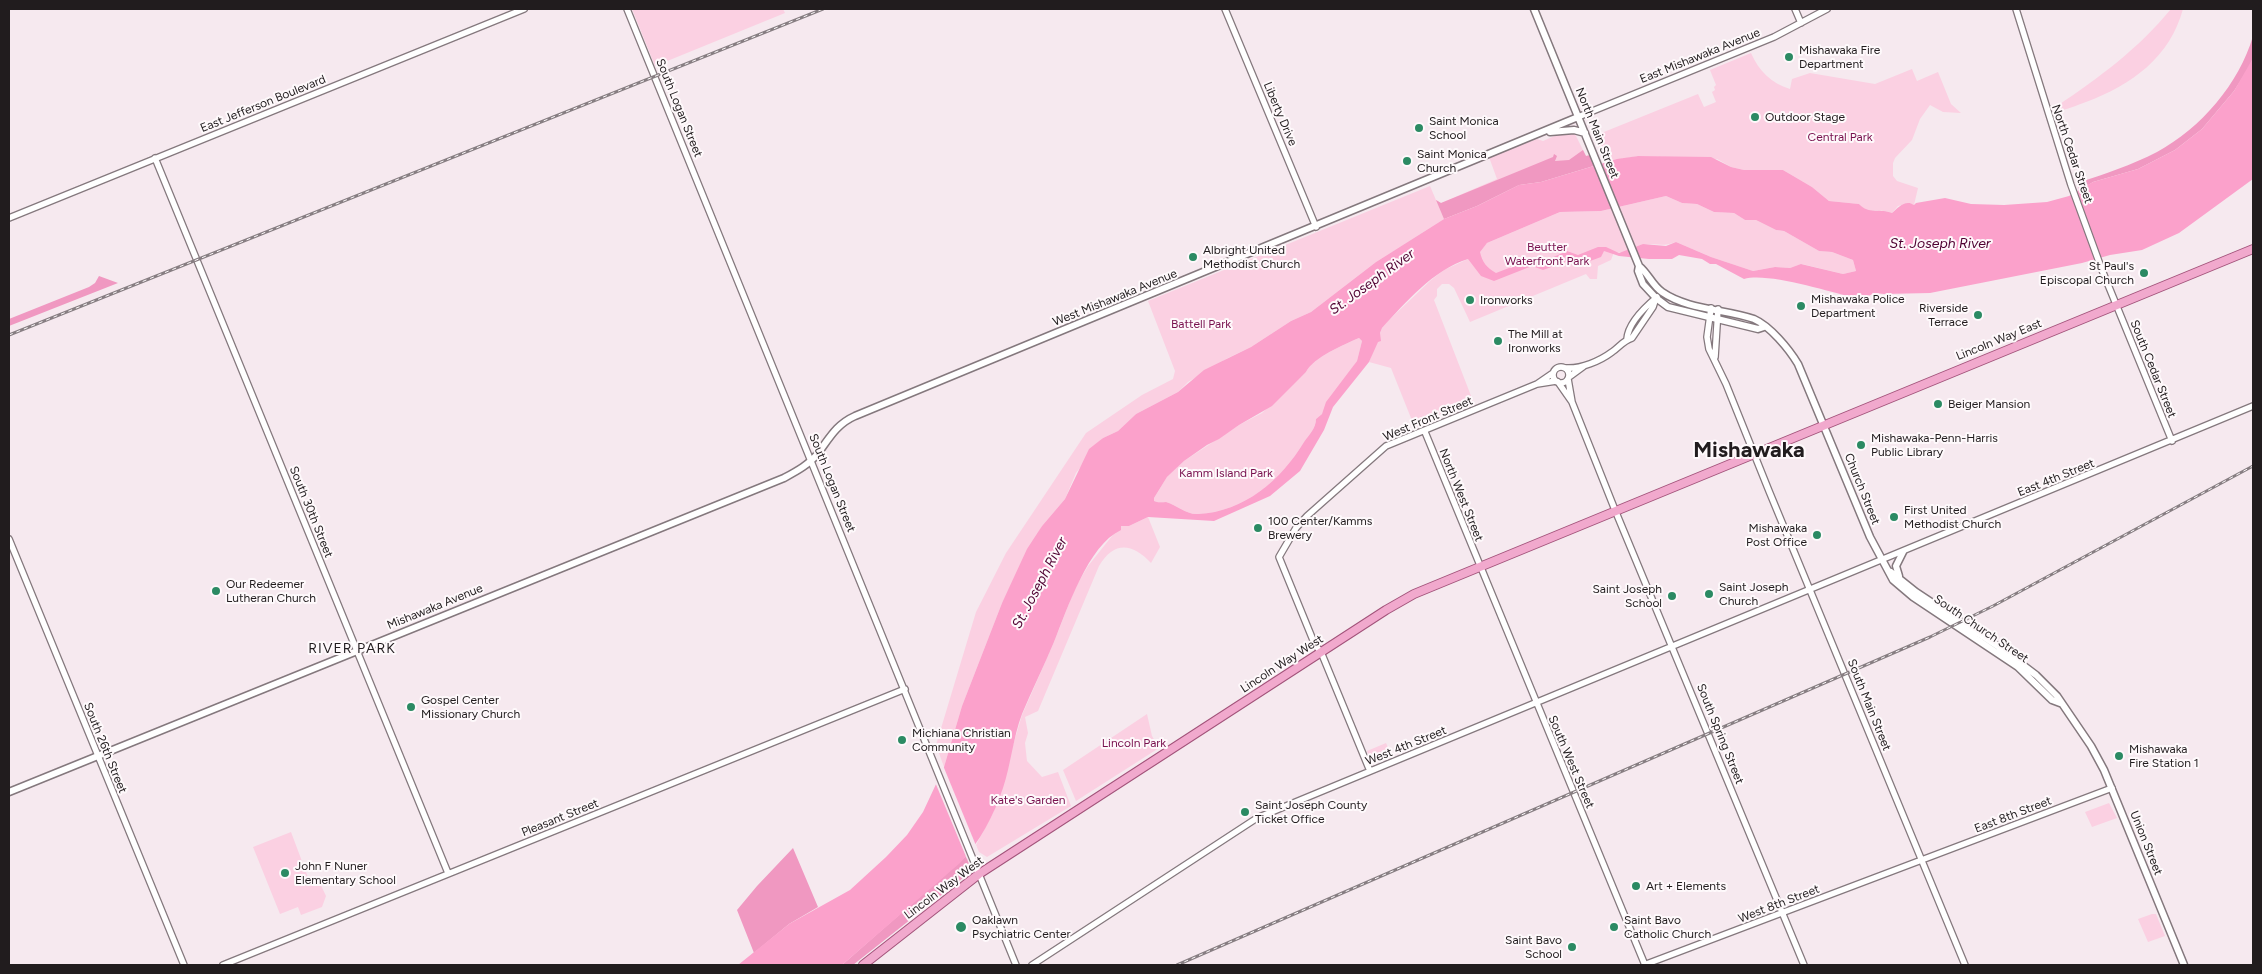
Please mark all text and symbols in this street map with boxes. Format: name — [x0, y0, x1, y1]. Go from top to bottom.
street label: East Mishawaka Avenue — [1638, 25, 1762, 87]
place label: Mishawaka Fire Department — [1799, 43, 1880, 71]
marker: Mishawaka Fire Department — [1783, 51, 1795, 63]
street label: South Logan Street — [653, 57, 705, 159]
street label: East Jefferson Boulevard — [198, 72, 328, 136]
street label: Liberty Drive — [1260, 80, 1300, 148]
street label: North Main Street — [1572, 85, 1622, 181]
street label: North Cedar Street — [2048, 103, 2096, 205]
place label: Outdoor Stage — [1765, 110, 1845, 124]
marker: Outdoor Stage — [1749, 111, 1761, 123]
place label: Saint Monica School — [1429, 114, 1499, 142]
marker: Saint Monica School — [1413, 122, 1425, 134]
park label: Central Park — [1807, 130, 1873, 144]
place label: Saint Monica Church — [1417, 147, 1487, 175]
marker: Saint Monica Church — [1401, 155, 1413, 167]
water label: St. Joseph River — [1889, 236, 1991, 252]
park label: Beutter Waterfront Park — [1505, 240, 1589, 268]
place label: Albright United Methodist Church — [1203, 243, 1300, 271]
water label: St. Joseph River — [1326, 245, 1418, 319]
marker: Albright United Methodist Church — [1187, 251, 1199, 263]
place label: St Paul's Episcopal Church — [2040, 259, 2134, 287]
street label: West Mishawaka Avenue — [1051, 266, 1179, 330]
marker: St Paul's Episcopal Church — [2138, 267, 2150, 279]
place label: Mishawaka Police Department — [1811, 292, 1905, 320]
place label: Ironworks — [1480, 293, 1533, 307]
marker: Ironworks — [1464, 294, 1476, 306]
marker: Mishawaka Police Department — [1795, 300, 1807, 312]
place label: Riverside Terrace — [1919, 301, 1968, 329]
marker: Riverside Terrace — [1972, 309, 1984, 321]
street label: Lincoln Way East — [1954, 316, 2044, 364]
park label: Battell Park — [1171, 317, 1231, 331]
street label: South Cedar Street — [2127, 318, 2179, 420]
place label: The Mill at Ironworks — [1508, 327, 1563, 355]
marker: The Mill at Ironworks — [1492, 335, 1504, 347]
street label: West Front Street — [1381, 394, 1475, 444]
place label: Beiger Mansion — [1948, 397, 2030, 411]
marker: Beiger Mansion — [1932, 398, 1944, 410]
place label: Mishawaka-Penn-Harris Public Library — [1871, 431, 1998, 459]
street label: South Logan Street — [806, 432, 858, 534]
district label: Mishawaka — [1693, 438, 1805, 464]
marker: Mishawaka-Penn-Harris Public Library — [1855, 439, 1867, 451]
street label: North West Street — [1436, 447, 1486, 543]
street label: Church Street — [1841, 451, 1883, 527]
street label: East 4th Street — [2015, 456, 2097, 500]
street label: South 30th Street — [286, 464, 336, 560]
park label: Kamm Island Park — [1179, 466, 1273, 480]
place label: First United Methodist Church — [1904, 503, 2001, 531]
marker: First United Methodist Church — [1888, 511, 1900, 523]
place label: 100 Center/Kamms Brewery — [1268, 514, 1372, 542]
place label: Mishawaka Post Office — [1746, 521, 1807, 549]
marker: 100 Center/Kamms Brewery — [1252, 522, 1264, 534]
marker: Mishawaka Post Office — [1811, 529, 1823, 541]
water label: St. Joseph River — [1009, 534, 1071, 632]
place label: Our Redeemer Lutheran Church — [226, 577, 316, 605]
place label: Saint Joseph Church — [1719, 580, 1789, 608]
street label: Mishawaka Avenue — [385, 581, 485, 633]
place label: Saint Joseph School — [1592, 582, 1662, 610]
marker: Our Redeemer Lutheran Church — [210, 585, 222, 597]
marker: Saint Joseph Church — [1703, 588, 1715, 600]
marker: Saint Joseph School — [1666, 590, 1678, 602]
street label: South Church Street — [1931, 592, 2031, 666]
street label: Lincoln Way West — [1238, 632, 1326, 696]
district label: RIVER PARK — [307, 641, 397, 657]
street label: South Main Street — [1844, 657, 1894, 753]
street label: South Spring Street — [1693, 682, 1747, 786]
place label: Gospel Center Missionary Church — [421, 693, 520, 721]
street label: South 26th Street — [80, 701, 130, 795]
marker: Gospel Center Missionary Church — [405, 701, 417, 713]
street label: South West Street — [1545, 713, 1597, 811]
street label: West 4th Street — [1363, 723, 1449, 769]
place label: Michiana Christian Community — [912, 726, 1011, 754]
marker: Michiana Christian Community — [896, 734, 908, 746]
park label: Lincoln Park — [1102, 736, 1166, 750]
place label: Mishawaka Fire Station 1 — [2129, 742, 2199, 770]
marker: Mishawaka Fire Station 1 — [2113, 750, 2125, 762]
park label: Kate's Garden — [991, 793, 1065, 807]
street label: East 8th Street — [1972, 794, 2054, 836]
street label: Pleasant Street — [519, 796, 601, 840]
place label: Saint Joseph County Ticket Office — [1255, 798, 1367, 826]
marker: Saint Joseph County Ticket Office — [1239, 806, 1251, 818]
street label: Union Street — [2127, 809, 2165, 877]
street label: Lincoln Way West — [902, 854, 986, 922]
place label: John F Nuner Elementary School — [295, 859, 396, 887]
marker: John F Nuner Elementary School — [279, 867, 291, 879]
place label: Art + Elements — [1646, 879, 1726, 893]
marker: Art + Elements — [1630, 880, 1642, 892]
street label: West 8th Street — [1736, 882, 1822, 926]
place label: Oaklawn Psychiatric Center — [972, 913, 1071, 941]
place label: Saint Bavo Catholic Church — [1624, 913, 1711, 941]
marker: Oaklawn Psychiatric Center — [954, 920, 968, 934]
marker: Saint Bavo Catholic Church — [1608, 921, 1620, 933]
place label: Saint Bavo School — [1505, 933, 1562, 961]
marker: Saint Bavo School — [1566, 941, 1578, 953]

